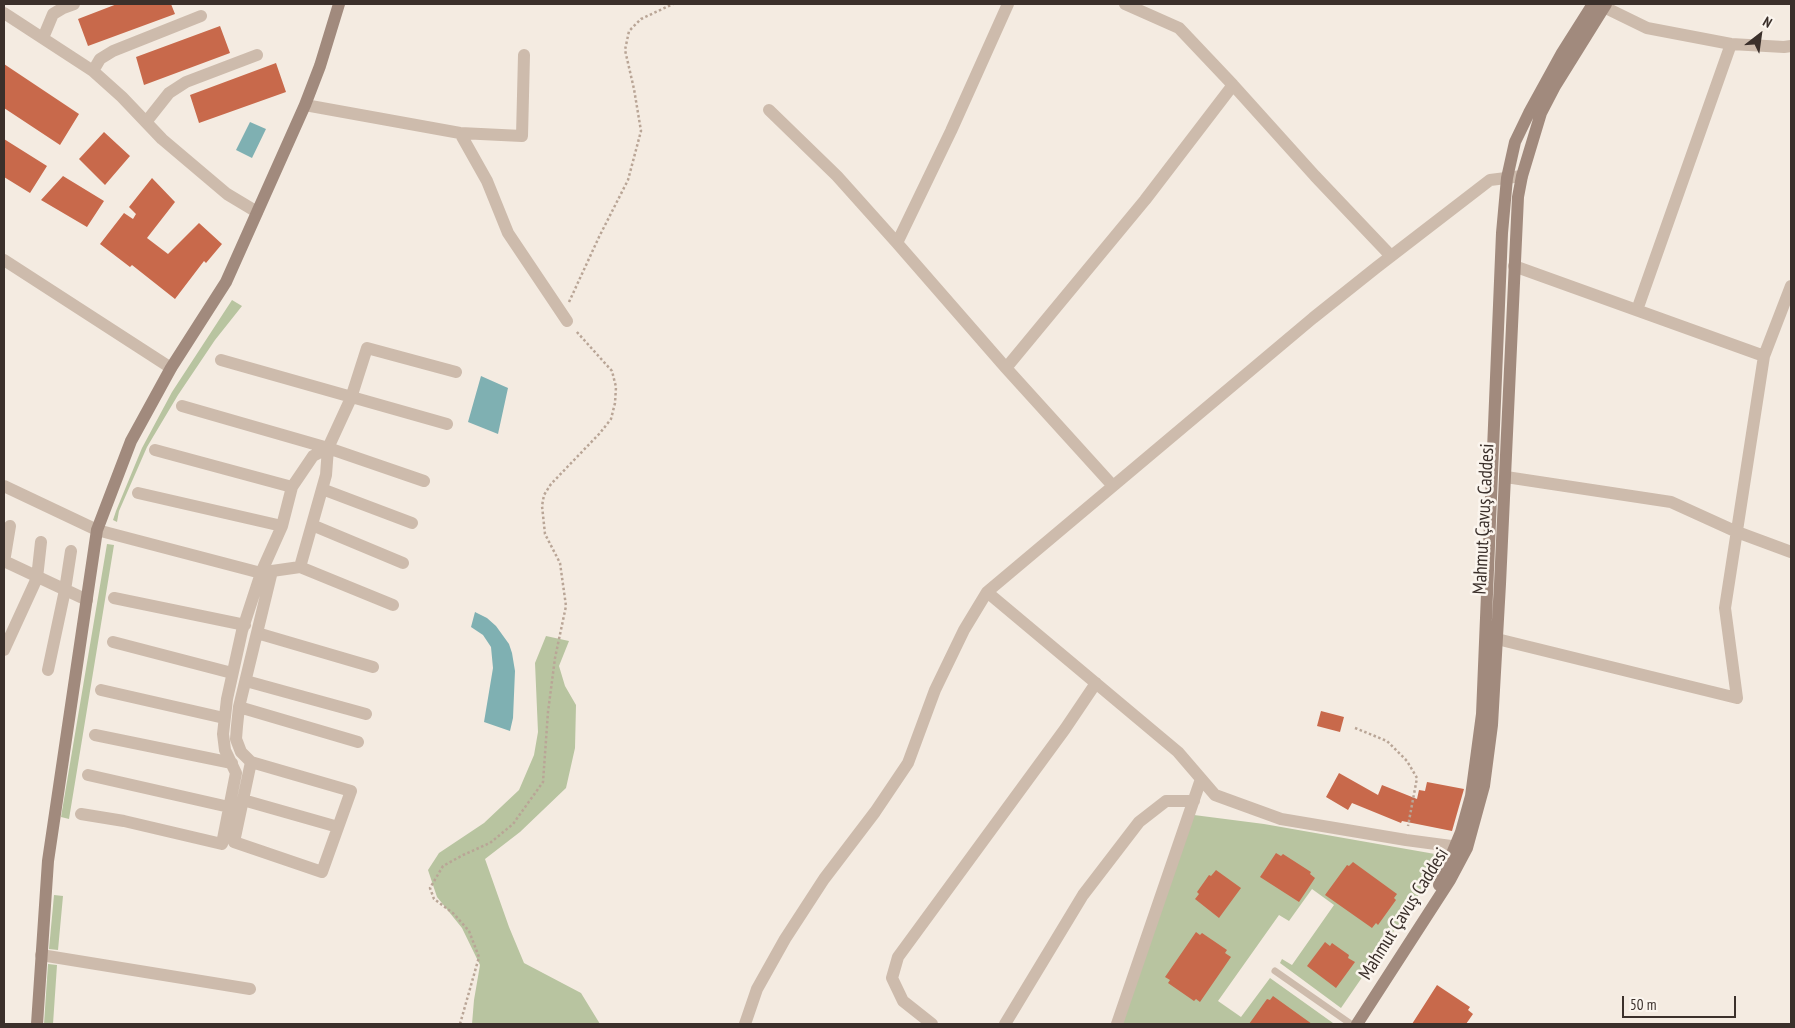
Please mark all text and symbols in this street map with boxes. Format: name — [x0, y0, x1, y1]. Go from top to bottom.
north arrow — [1735, 10, 1785, 60]
text: N — [1760, 12, 1775, 32]
street label: Mahmut Çavuş Caddesi — [1469, 443, 1499, 595]
street label: Mahmut Çavuş Caddesi — [1354, 844, 1454, 984]
scale bar — [1625, 986, 1739, 1018]
text: 50 m — [1630, 995, 1656, 1014]

